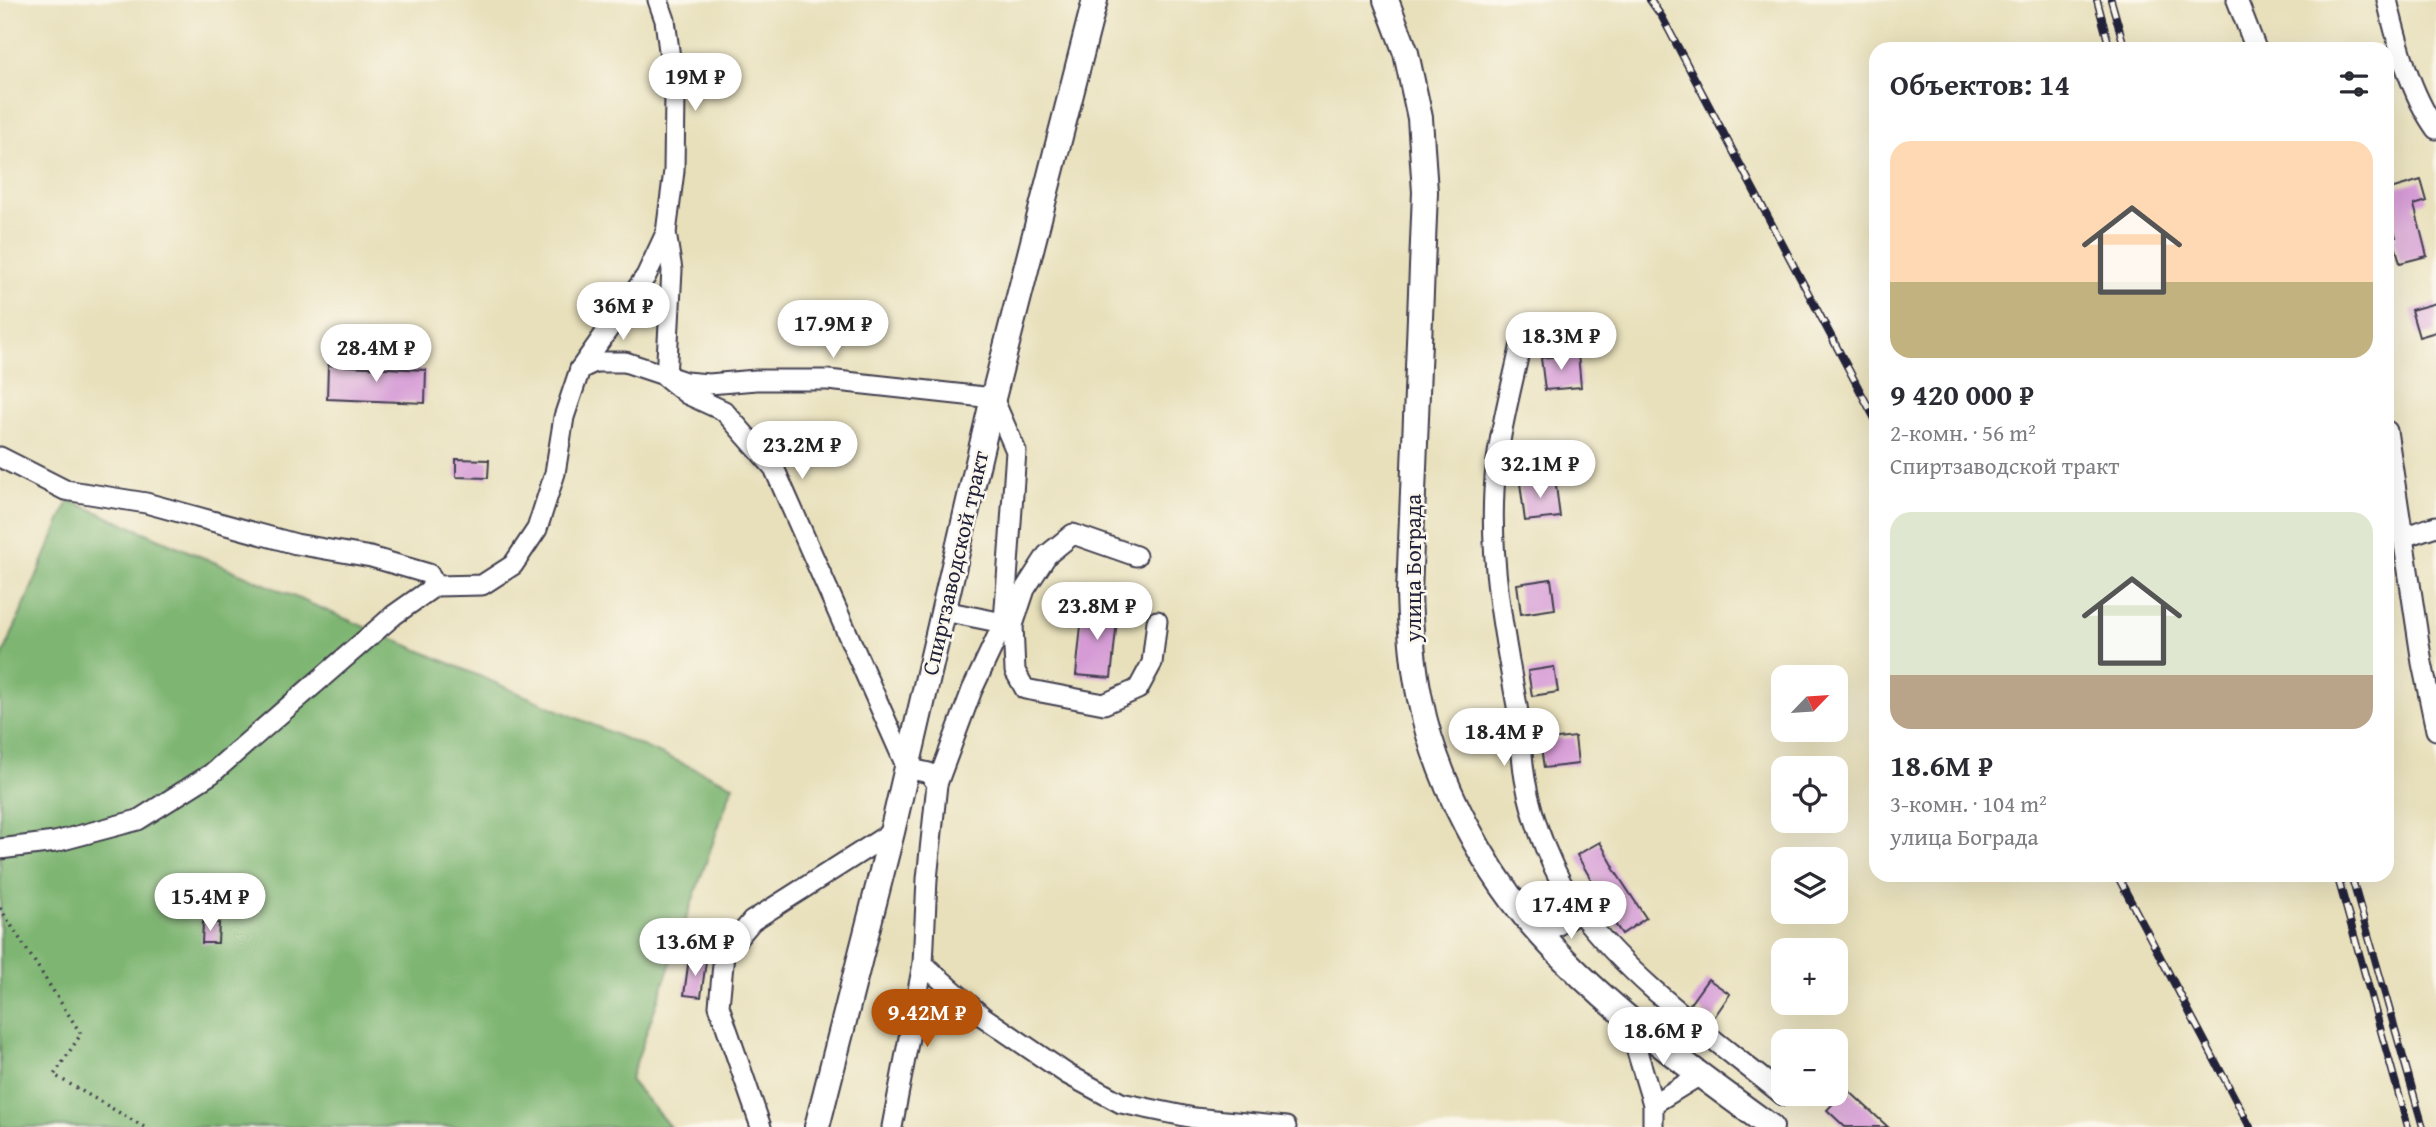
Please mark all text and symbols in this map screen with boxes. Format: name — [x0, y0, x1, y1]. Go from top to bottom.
pin: 19M ₽ — [646, 54, 744, 113]
text: 19M ₽ — [665, 59, 725, 92]
text: Объектов: 14 — [1890, 62, 2070, 106]
icon: filters — [2335, 65, 2373, 103]
icon: home — [2069, 187, 2195, 313]
pin: 36M ₽ — [574, 282, 672, 342]
text: 36M ₽ — [593, 288, 653, 321]
pin: 17.9M ₽ — [768, 300, 898, 360]
text: 17.9M ₽ — [793, 306, 873, 339]
pin: 18.3M ₽ — [1496, 312, 1626, 372]
text: 18.3M ₽ — [1521, 318, 1601, 351]
pin: 28.4M ₽ — [311, 324, 441, 384]
text: 28.4M ₽ — [336, 330, 416, 363]
text: 9 420 000 ₽ — [1890, 372, 2034, 416]
text: 2-комн. · 56 m² — [1890, 416, 2036, 449]
pin: 23.2M ₽ — [737, 421, 867, 481]
text: 23.2M ₽ — [762, 427, 842, 460]
pin: 32.1M ₽ — [1475, 440, 1605, 500]
text: 32.1M ₽ — [1500, 446, 1580, 479]
street label: Спиртзаводской тракт — [913, 447, 996, 678]
text: Спиртзаводской тракт — [1890, 449, 2119, 482]
street label: улица Бограда — [1396, 494, 1429, 643]
icon: home — [2069, 558, 2195, 684]
pin: 23.8M ₽ — [1032, 582, 1162, 642]
text: 23.8M ₽ — [1057, 588, 1137, 621]
north arrow — [1771, 665, 1848, 742]
map controls — [1771, 665, 1848, 1106]
pin: 18.4M ₽ — [1439, 708, 1569, 768]
text: 18.4M ₽ — [1464, 714, 1544, 747]
text: 18.6M ₽ — [1890, 743, 1993, 787]
button: locate — [1771, 756, 1848, 833]
text: 3-комн. · 104 m² — [1890, 787, 2047, 820]
text: улица Бограда — [1890, 820, 2038, 853]
button: layers — [1771, 847, 1848, 924]
pin: 15.4M ₽ — [145, 874, 275, 933]
text: 15.4M ₽ — [170, 879, 250, 912]
pin: 17.4M ₽ — [1506, 881, 1636, 941]
text: 17.4M ₽ — [1531, 887, 1611, 920]
pin: 13.6M ₽ — [630, 918, 760, 978]
text: 13.6M ₽ — [655, 924, 735, 957]
button: + — [1771, 938, 1848, 1015]
pin: 9.42M ₽ — [862, 990, 992, 1049]
text: 9.42M ₽ — [887, 995, 967, 1028]
pin: 18.6M ₽ — [1598, 1007, 1728, 1067]
text: 18.6M ₽ — [1623, 1013, 1703, 1046]
button: − — [1771, 1029, 1848, 1106]

